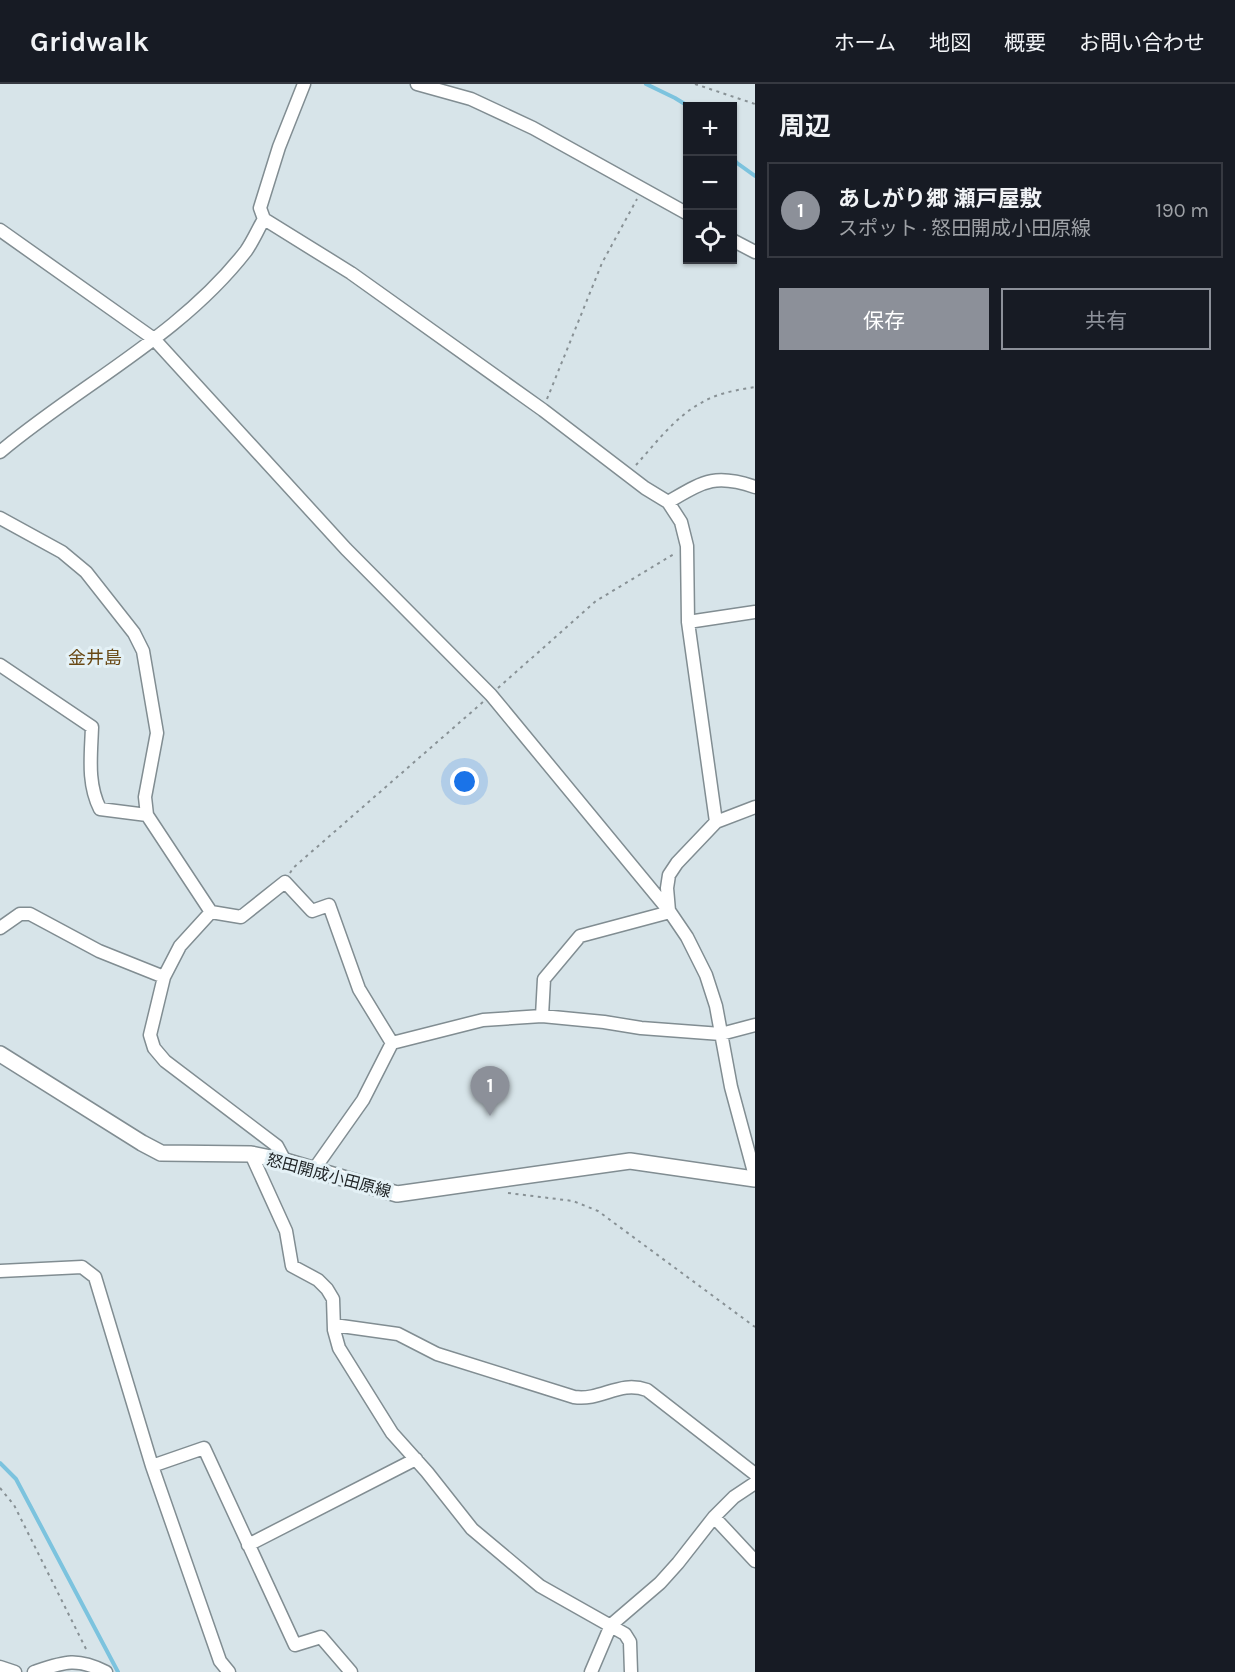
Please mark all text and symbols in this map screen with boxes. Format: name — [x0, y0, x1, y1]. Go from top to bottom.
text: Gridwalk — [30, 25, 149, 58]
text: ホーム — [834, 31, 896, 55]
text: 地図 — [929, 31, 971, 55]
text: 概要 — [1004, 31, 1046, 55]
text: お問い合わせ — [1079, 31, 1205, 55]
map controls — [683, 102, 737, 264]
button: + — [683, 102, 737, 156]
text: 周辺 — [779, 111, 831, 142]
button: − — [683, 156, 737, 210]
text: あしがり郷 瀬戸屋敷 — [838, 186, 1042, 212]
text: 1 — [797, 199, 804, 222]
text: 190 m — [1155, 199, 1209, 222]
button: locate — [683, 210, 737, 264]
text: スポット · 怒田開成小田原線 — [838, 217, 1091, 240]
button: 保存 — [779, 288, 989, 350]
button: 共有 — [1001, 288, 1211, 350]
district label: 金井島 — [68, 647, 122, 669]
your location — [450, 767, 479, 796]
pin: 1 — [470, 1066, 510, 1116]
street label: 怒田開成小田原線 — [265, 1150, 393, 1201]

